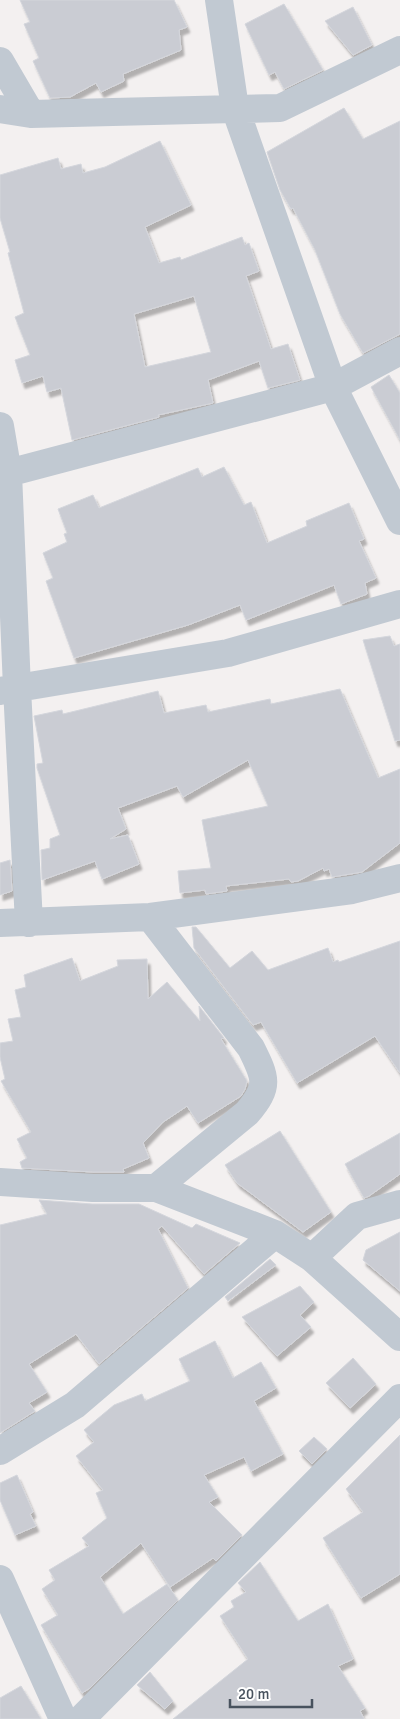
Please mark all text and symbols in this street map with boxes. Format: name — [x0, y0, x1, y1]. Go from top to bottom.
scale bar — [230, 1676, 312, 1708]
text: 20 m — [238, 1685, 269, 1703]

